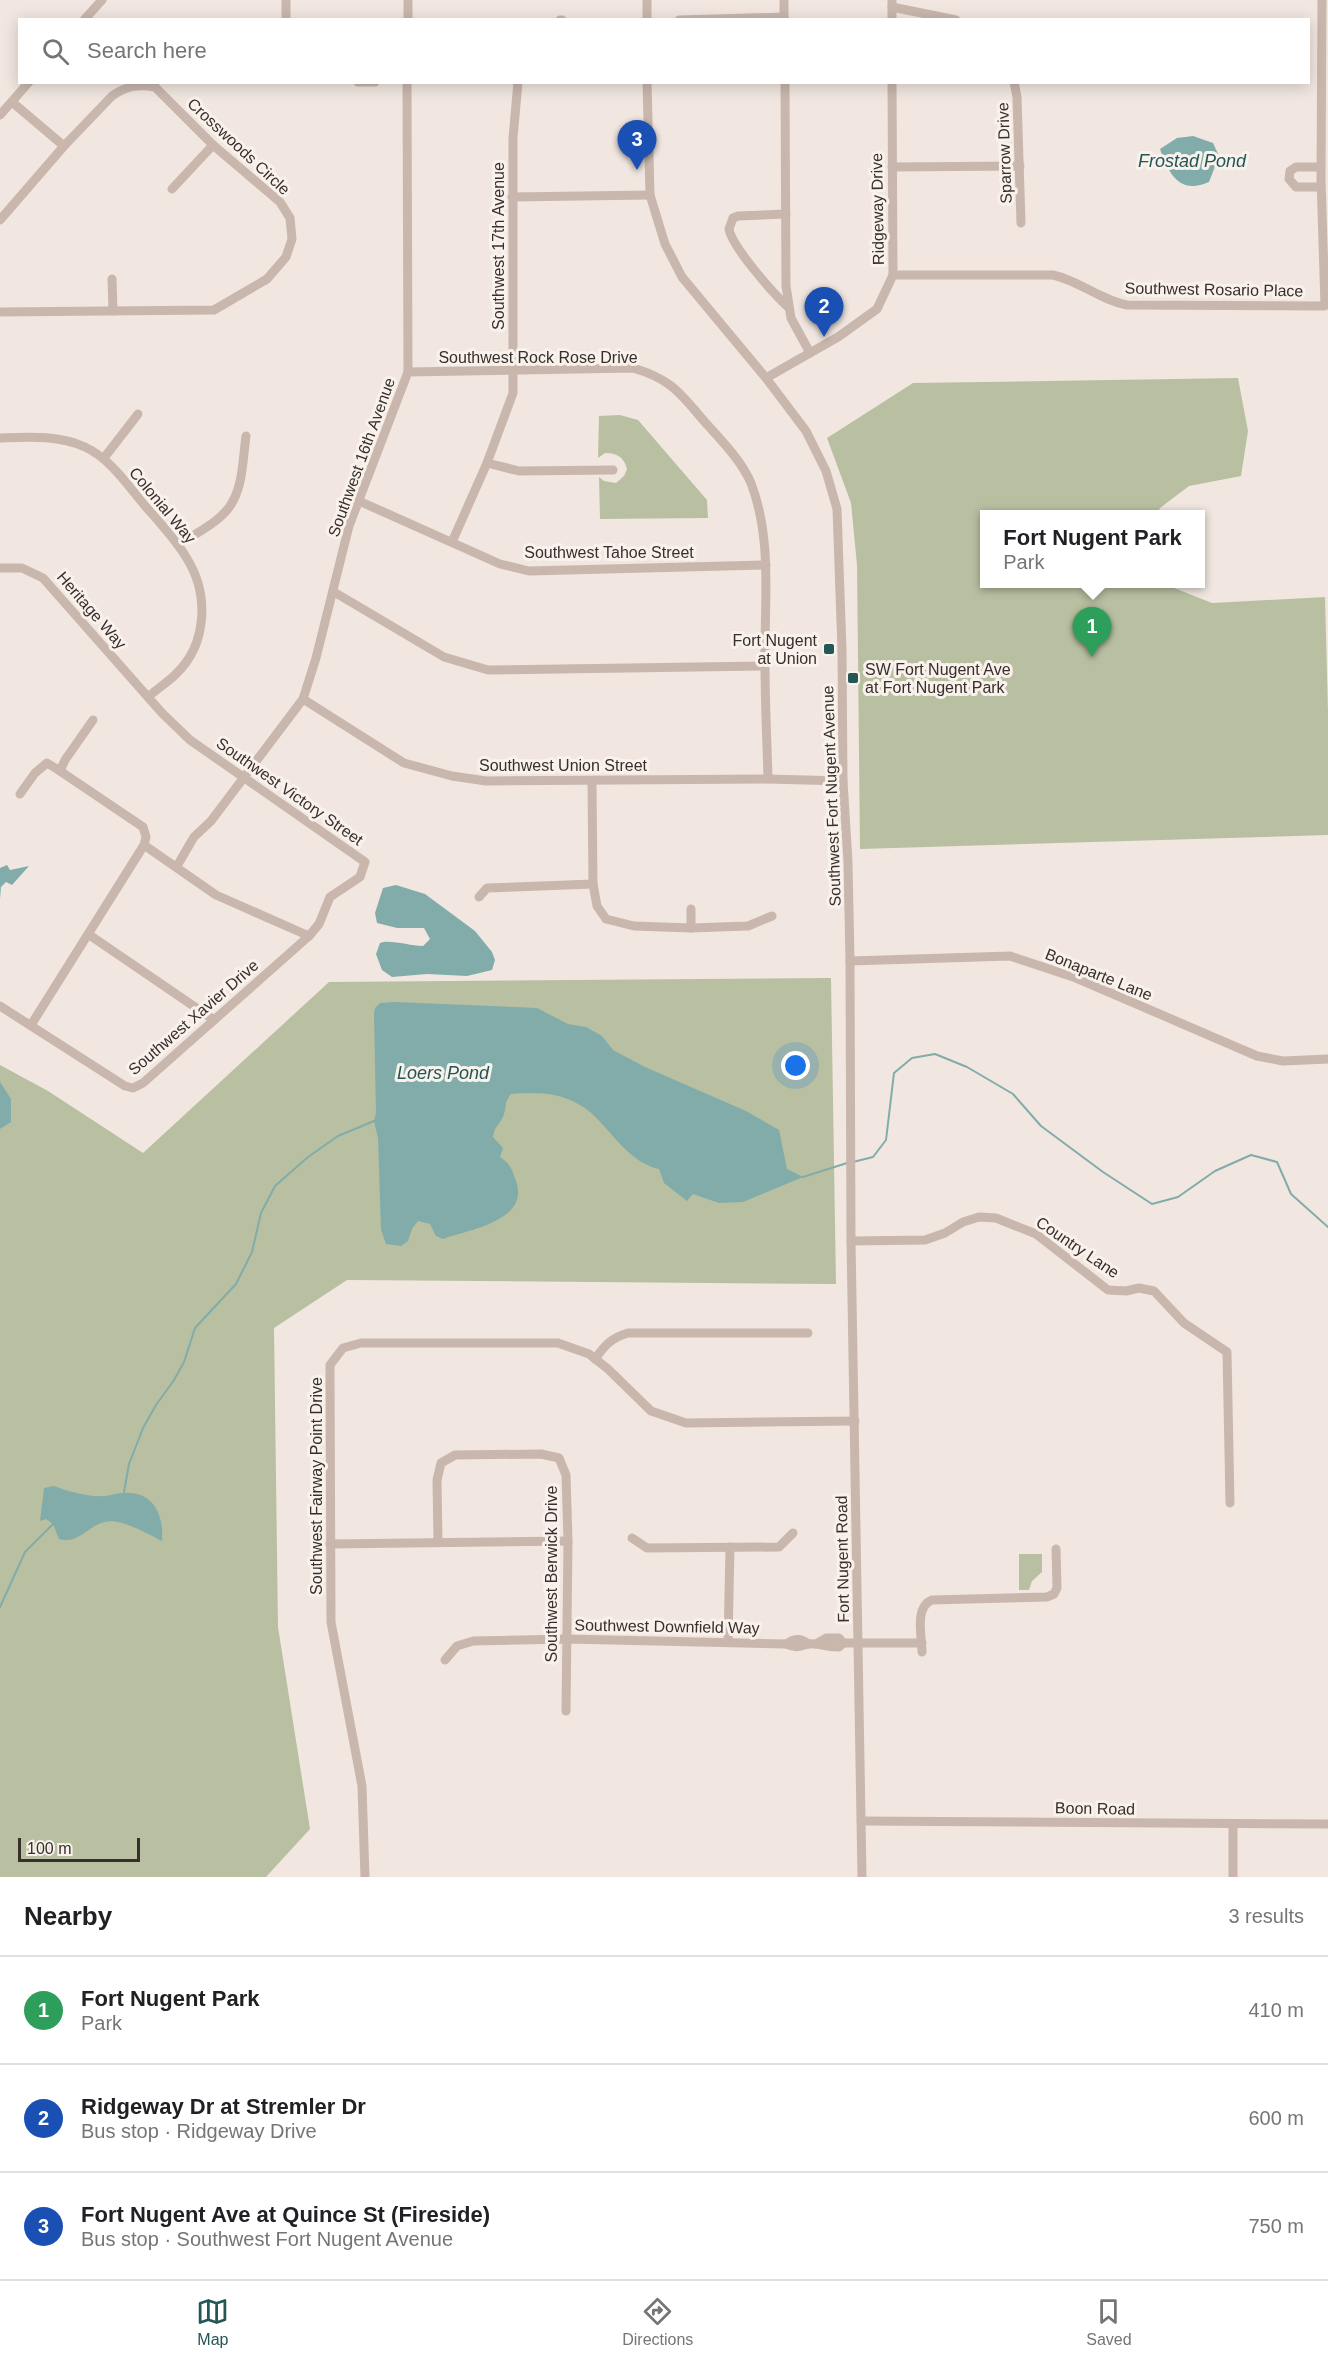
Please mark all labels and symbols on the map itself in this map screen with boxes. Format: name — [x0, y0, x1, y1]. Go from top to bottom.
street label: Crosswoods Circle — [184, 95, 293, 198]
street label: Sparrow Drive — [994, 102, 1015, 204]
pin: 3 — [618, 120, 656, 170]
water label: Frostad Pond — [1138, 151, 1247, 171]
street label: Ridgeway Drive — [868, 153, 887, 265]
street label: Southwest 17th Avenue — [490, 162, 507, 330]
street label: Southwest Rosario Place — [1124, 279, 1304, 300]
pin: 2 — [804, 288, 844, 337]
street label: Southwest Rock Rose Drive — [438, 349, 638, 366]
street label: Southwest 16th Avenue — [325, 375, 398, 539]
street label: Colonial Way — [126, 464, 199, 547]
street label: Southwest Tahoe Street — [524, 544, 694, 561]
street label: Heritage Way — [54, 568, 130, 652]
pin: 1 — [1072, 608, 1112, 657]
place label: Fort Nugent at Union — [733, 632, 818, 667]
marker: Fort Nugent at Union — [822, 642, 836, 656]
place label: SW Fort Nugent Ave at Fort Nugent Park — [865, 661, 1011, 696]
marker: SW Fort Nugent Ave at Fort Nugent Park — [846, 671, 860, 685]
street label: Southwest Fort Nugent Avenue — [819, 685, 844, 907]
street label: Southwest Victory Street — [213, 734, 367, 849]
street label: Southwest Union Street — [479, 757, 648, 774]
street label: Bonaparte Lane — [1043, 945, 1155, 1004]
street label: Southwest Xavier Drive — [125, 956, 262, 1078]
your location — [781, 1051, 810, 1080]
water label: Loers Pond — [397, 1063, 490, 1083]
street label: Country Lane — [1033, 1214, 1122, 1281]
street label: Southwest Fairway Point Drive — [308, 1377, 325, 1595]
street label: Southwest Berwick Drive — [543, 1485, 560, 1662]
street label: Fort Nugent Road — [833, 1495, 852, 1623]
street label: Southwest Downfield Way — [574, 1616, 760, 1637]
street label: Boon Road — [1055, 1799, 1135, 1818]
scale bar — [18, 1835, 140, 1862]

